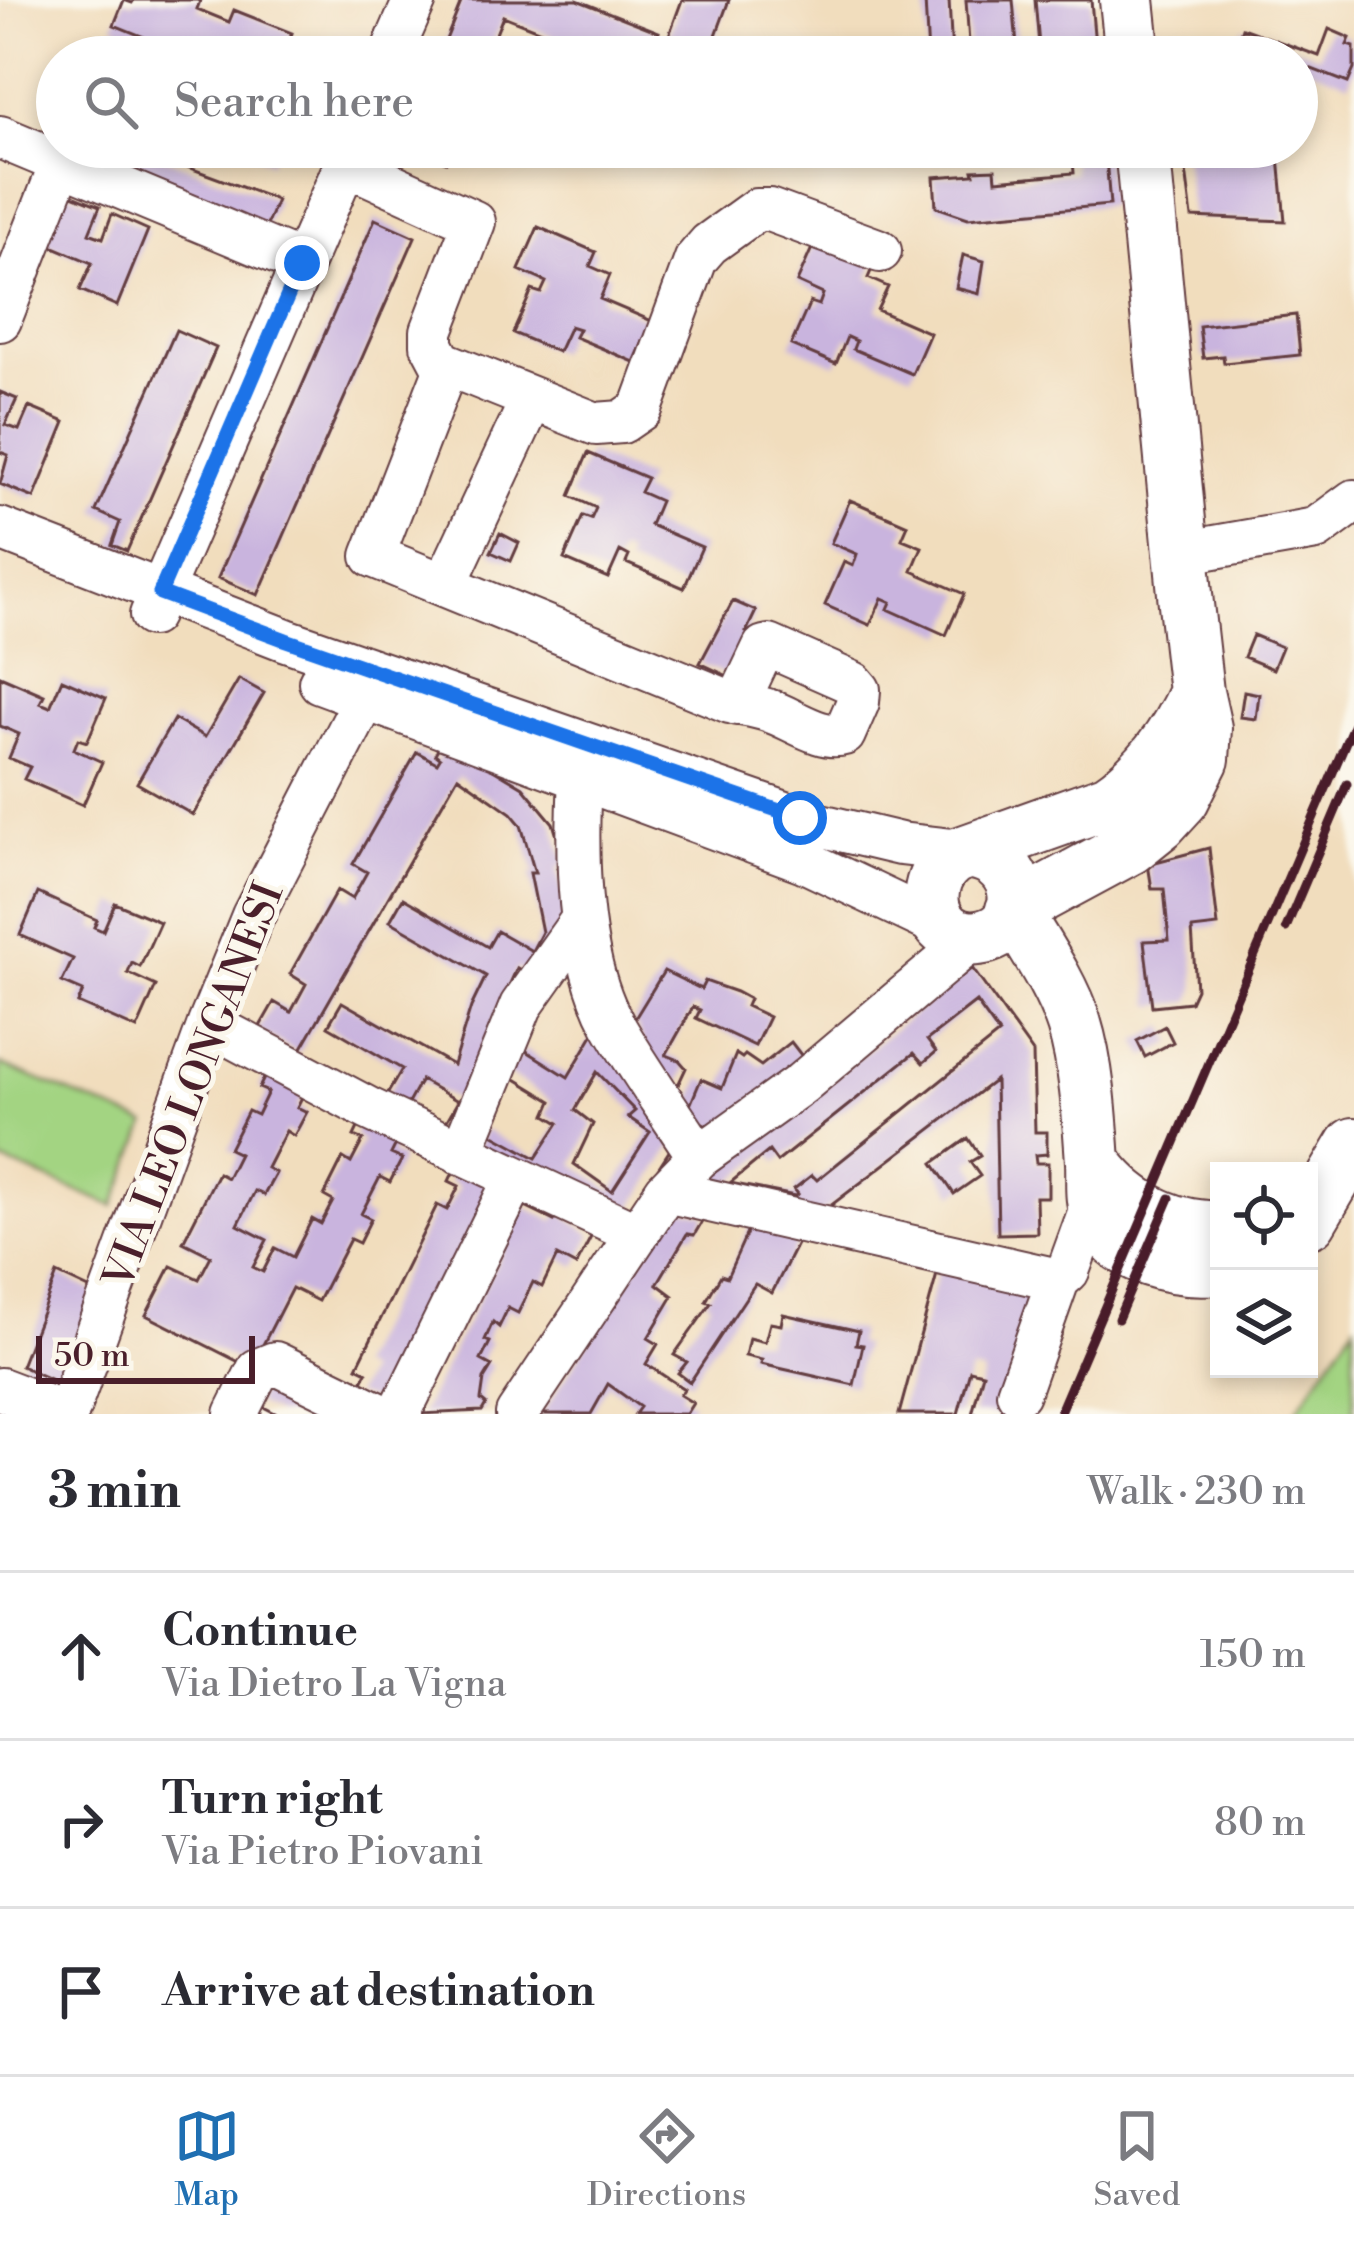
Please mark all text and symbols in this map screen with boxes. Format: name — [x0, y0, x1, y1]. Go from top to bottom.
search box — [36, 36, 1318, 168]
icon: search — [78, 69, 144, 135]
text: Search here — [174, 74, 414, 131]
route end — [275, 236, 329, 290]
route start — [773, 791, 827, 845]
street label: VIA LEO LONGANESI — [92, 875, 296, 1297]
map controls — [1210, 1162, 1318, 1378]
button: locate — [1210, 1162, 1318, 1270]
button: layers — [1210, 1270, 1318, 1378]
scale bar — [36, 1330, 255, 1383]
text: 50 m — [54, 1336, 130, 1377]
text: 3 min — [48, 1460, 181, 1524]
text: Walk · 230 m — [1087, 1468, 1306, 1517]
text: Continue — [162, 1603, 358, 1660]
icon: ahead — [48, 1623, 114, 1689]
text: 150 m — [1200, 1631, 1306, 1680]
text: Via Dietro La Vigna — [162, 1660, 507, 1709]
text: Turn right — [162, 1771, 383, 1828]
icon: right — [48, 1791, 114, 1857]
text: 80 m — [1214, 1799, 1306, 1848]
text: Via Pietro Piovani — [162, 1828, 483, 1877]
icon: arrive — [48, 1959, 114, 2025]
text: Arrive at destination — [162, 1963, 595, 2020]
tab: Map — [174, 2103, 240, 2216]
tab: Directions — [587, 2103, 746, 2216]
tab: Saved — [1094, 2103, 1180, 2216]

